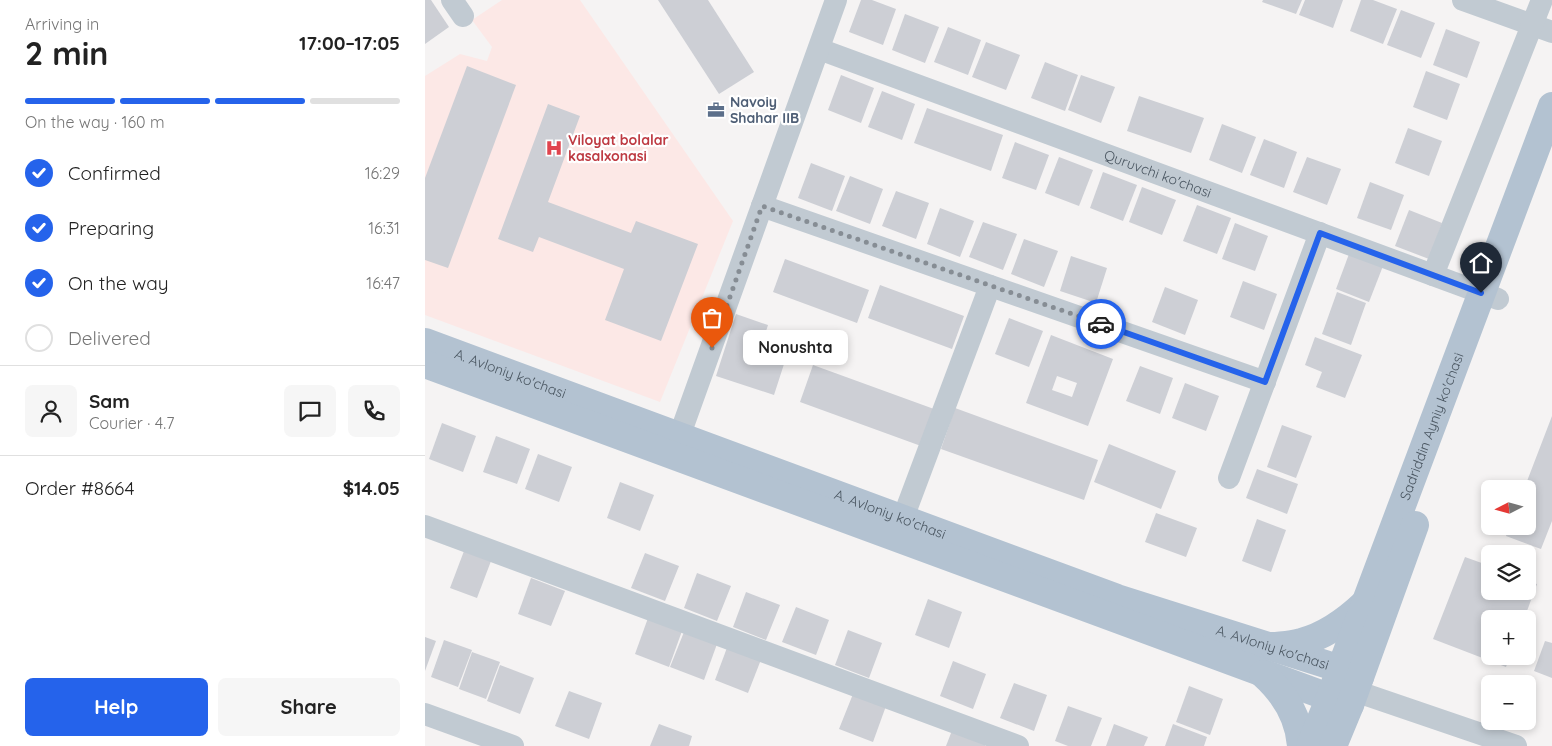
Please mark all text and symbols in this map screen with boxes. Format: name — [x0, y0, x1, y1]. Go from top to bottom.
text: Arriving in — [25, 14, 99, 34]
text: 17:00–17:05 — [299, 31, 400, 55]
text: 2 min — [25, 33, 108, 73]
place label: Navoiy Shahar IIB — [730, 93, 799, 127]
office icon: Navoiy Shahar IIB — [706, 100, 726, 120]
text: On the way · 160 m — [25, 112, 165, 132]
place label: Viloyat bolalar kasalxonasi — [568, 131, 669, 165]
hospital icon: Viloyat bolalar kasalxonasi — [544, 138, 564, 158]
street label: Quruvchi ko'chasi — [1102, 146, 1214, 202]
icon: check — [25, 159, 53, 187]
text: Confirmed — [68, 161, 161, 185]
text: 16:29 — [365, 163, 400, 183]
icon: check — [25, 214, 53, 242]
text: Preparing — [68, 216, 154, 240]
text: 16:31 — [368, 218, 400, 238]
pin — [1460, 242, 1502, 293]
icon: home — [1467, 249, 1495, 277]
icon: check — [25, 269, 53, 297]
text: On the way — [68, 271, 169, 295]
text: 16:47 — [366, 273, 400, 293]
pin — [691, 297, 733, 348]
courier — [1076, 299, 1126, 349]
icon: bag — [698, 304, 726, 332]
icon: car — [1087, 310, 1115, 338]
text: Delivered — [68, 326, 151, 350]
callout: Nonushta — [742, 330, 847, 366]
text: Nonushta — [758, 337, 833, 357]
street label: A. Avloniy ko'chasi — [452, 345, 569, 402]
street label: Sadriddin Ayniy ko'chasi — [1396, 350, 1468, 503]
button: person — [25, 385, 77, 437]
button: chat — [284, 385, 336, 437]
button: phone — [348, 385, 400, 437]
text: Sam — [89, 389, 130, 413]
text: Courier · 4.7 — [89, 413, 174, 433]
text: Order #8664 — [25, 476, 135, 500]
text: $14.05 — [343, 476, 400, 500]
north arrow — [1481, 480, 1536, 535]
map controls — [1481, 480, 1536, 730]
street label: A. Avloniy ko'chasi — [832, 485, 948, 543]
button: layers — [1481, 545, 1536, 600]
button: + — [1481, 610, 1536, 665]
street label: A. Avloniy ko'chasi — [1214, 621, 1331, 674]
button: − — [1481, 675, 1536, 730]
button: Help — [25, 678, 208, 736]
button: Share — [218, 678, 400, 736]

